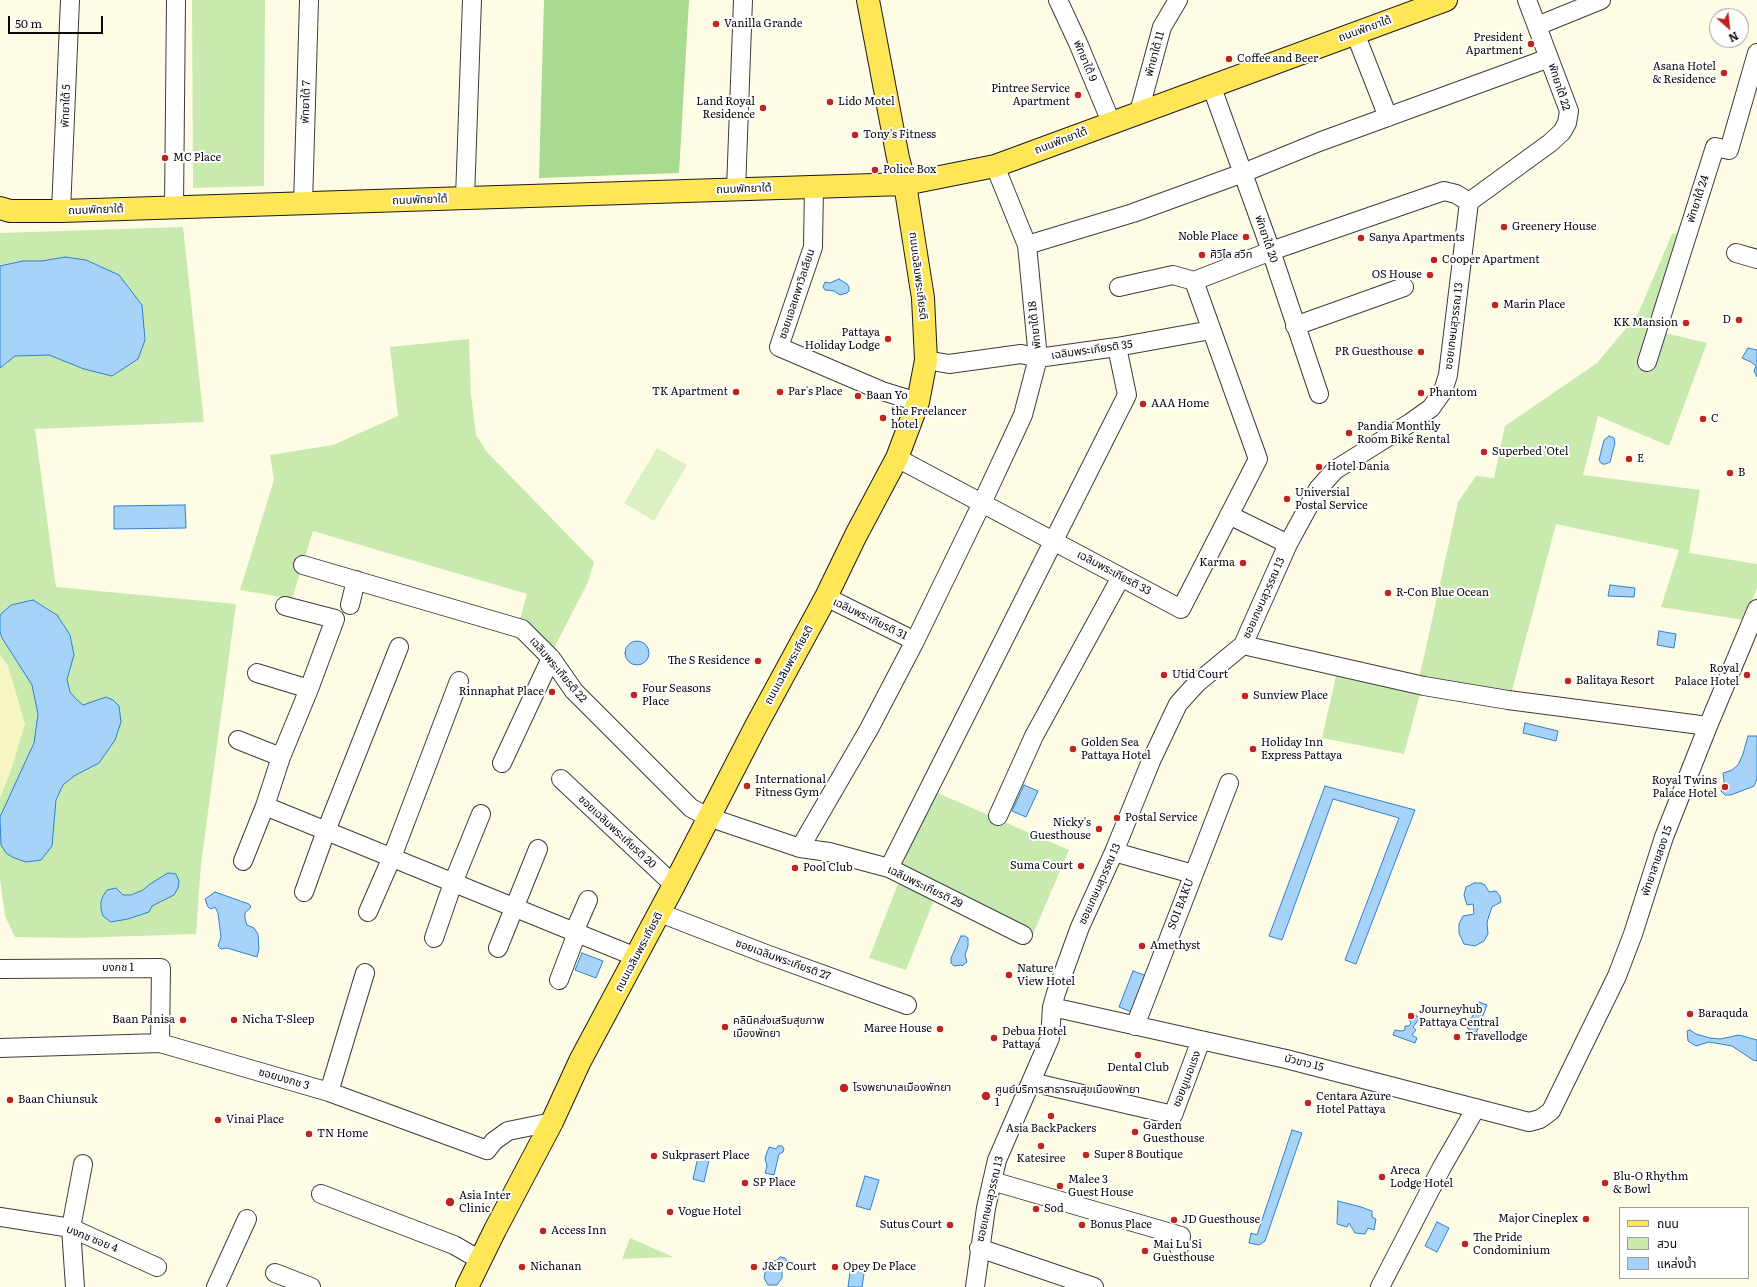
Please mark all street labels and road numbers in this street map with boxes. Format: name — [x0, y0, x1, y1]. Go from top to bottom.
street label: ถนนพัทยาใต้ — [1337, 13, 1393, 45]
street label: พัทยาใต้ 11 — [1143, 30, 1167, 78]
street label: พัทยาใต้ 9 — [1070, 38, 1100, 84]
street label: พัทยาใต้ 22 — [1545, 62, 1573, 112]
street label: พัทยาใต้ 7 — [299, 80, 313, 124]
street label: พัทยาใต้ 5 — [59, 84, 73, 128]
street label: ถนนพัทยาใต้ — [1033, 125, 1089, 157]
street label: พัทยาใต้ 24 — [1684, 174, 1712, 224]
street label: ถนนพัทยาใต้ — [716, 181, 772, 197]
street label: ถนนพัทยาใต้ — [392, 192, 448, 208]
street label: ถนนพัทยาใต้ — [68, 202, 124, 218]
street label: พัทยาใต้ 20 — [1252, 213, 1280, 265]
street label: ถนนเฉลิมพระเกียรติ — [906, 231, 930, 321]
street label: ซอยแอลเคพาวิลเลียน — [776, 247, 818, 341]
street label: ซอยเกษมสุวรรณ 13 — [1442, 282, 1466, 370]
street label: พัทยาใต้ 18 — [1026, 300, 1044, 350]
street label: เฉลิมพระเกียรติ 35 — [1050, 338, 1134, 362]
street label: เฉลิมพระเกียรติ 33 — [1075, 548, 1153, 598]
street label: ซอยเกษมสุวรรณ 13 — [1240, 555, 1288, 641]
street label: เฉลิมพระเกียรติ 31 — [831, 595, 909, 643]
street label: ถนนเฉลิมพระเกียรติ — [762, 623, 816, 707]
street label: เฉลิมพระเกียรติ 22 — [527, 634, 589, 706]
street label: ซอยเฉลิมพระเกียรติ 20 — [575, 793, 659, 871]
street label: พัทยาสายสอง 15 — [1639, 824, 1675, 898]
street label: ซอยเกษมสุวรรณ 13 — [1076, 841, 1124, 927]
street label: เฉลิมพระเกียรติ 29 — [885, 863, 965, 911]
street label: SOI BAKU — [1165, 877, 1197, 931]
street label: ถนนเฉลิมพระเกียรติ — [612, 910, 666, 994]
street label: ซอยเฉลิมพระเกียรติ 27 — [734, 937, 832, 983]
street label: บงกช 1 — [102, 961, 134, 975]
street label: ซอยบูเมอแรง — [1170, 1049, 1204, 1109]
street label: บัวขาว 15 — [1283, 1052, 1325, 1074]
street label: ซอยบงกช 3 — [257, 1065, 311, 1093]
street label: ซอยเกษมสุวรรณ 13 — [974, 1155, 1006, 1243]
street label: บงกช ซอย 4 — [64, 1223, 120, 1255]

